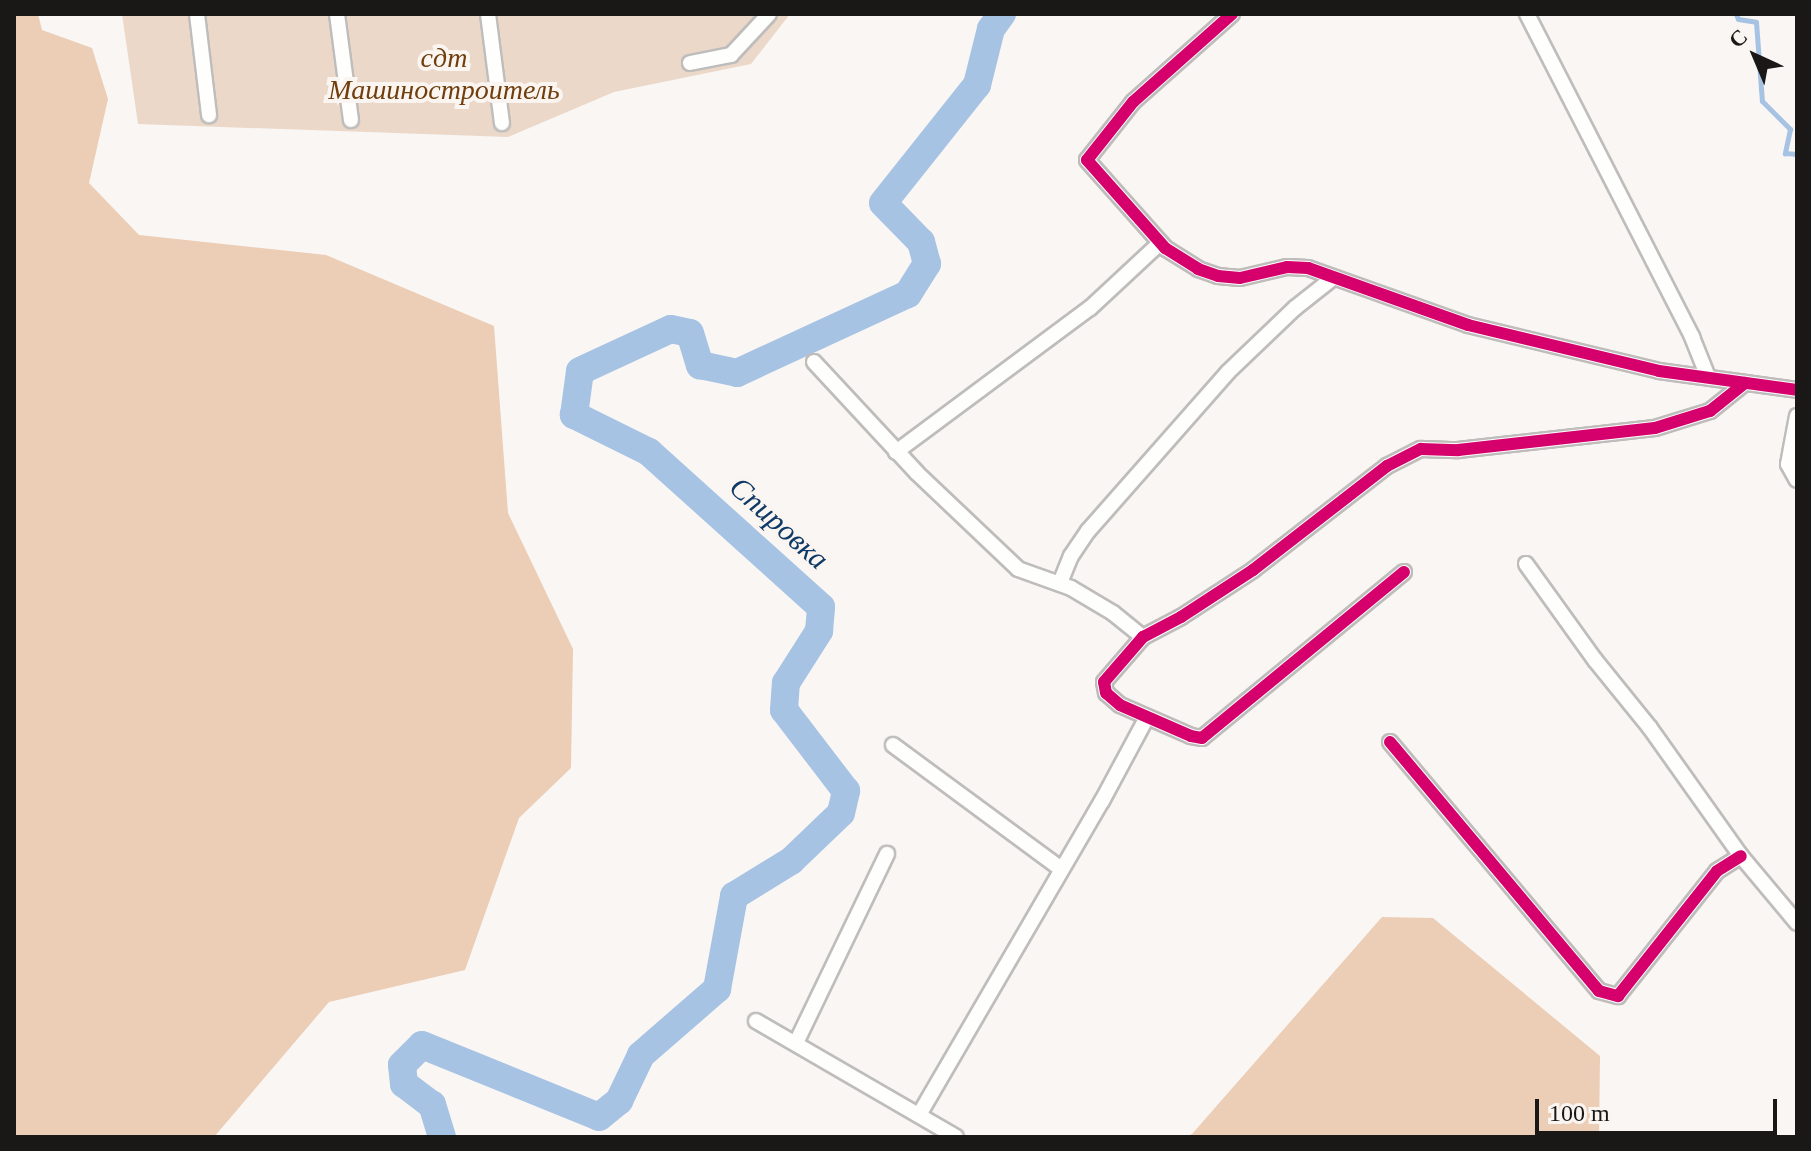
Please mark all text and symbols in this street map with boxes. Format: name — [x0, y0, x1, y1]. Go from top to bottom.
north arrow — [1715, 16, 1795, 96]
text: С — [1724, 24, 1752, 53]
park label: сдт Машиностроитель — [328, 41, 560, 107]
water label: Спировка — [722, 469, 836, 577]
scale bar — [1539, 1083, 1781, 1133]
text: 100 m — [1549, 1100, 1610, 1126]

